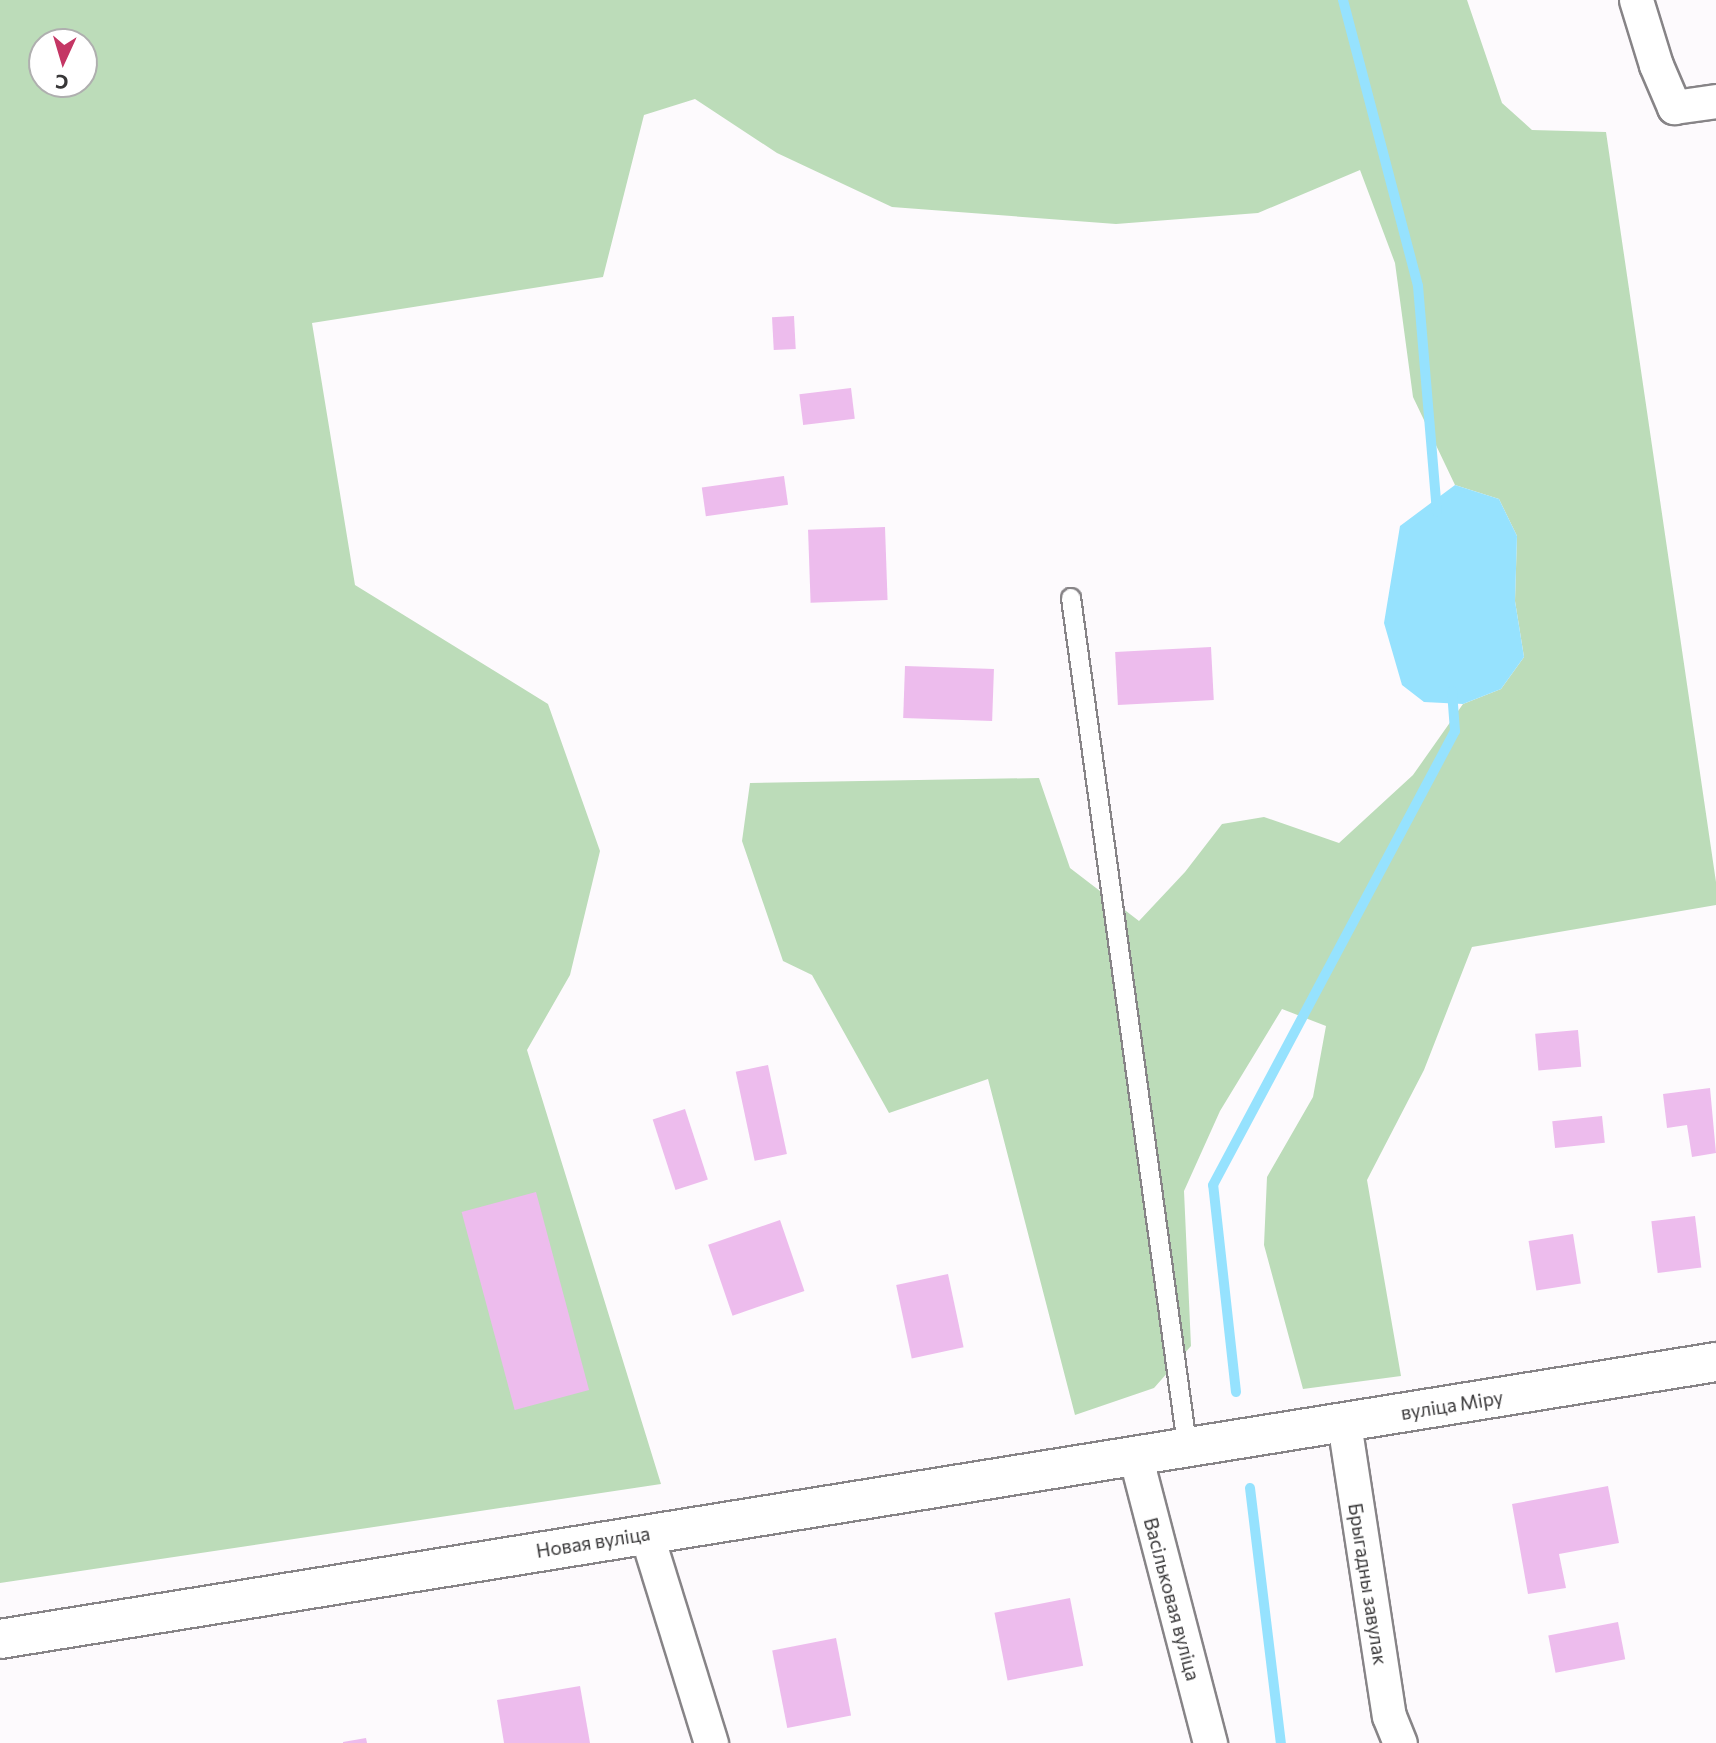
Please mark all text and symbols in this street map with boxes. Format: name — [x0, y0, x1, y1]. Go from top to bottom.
north arrow — [28, 28, 98, 98]
text: С — [54, 71, 69, 94]
street label: вуліца Міру — [1399, 1386, 1505, 1424]
street label: Брыгадны завулак — [1344, 1501, 1392, 1667]
street label: Васільковая вуліца — [1139, 1515, 1205, 1683]
street label: Новая вуліца — [534, 1522, 652, 1562]

